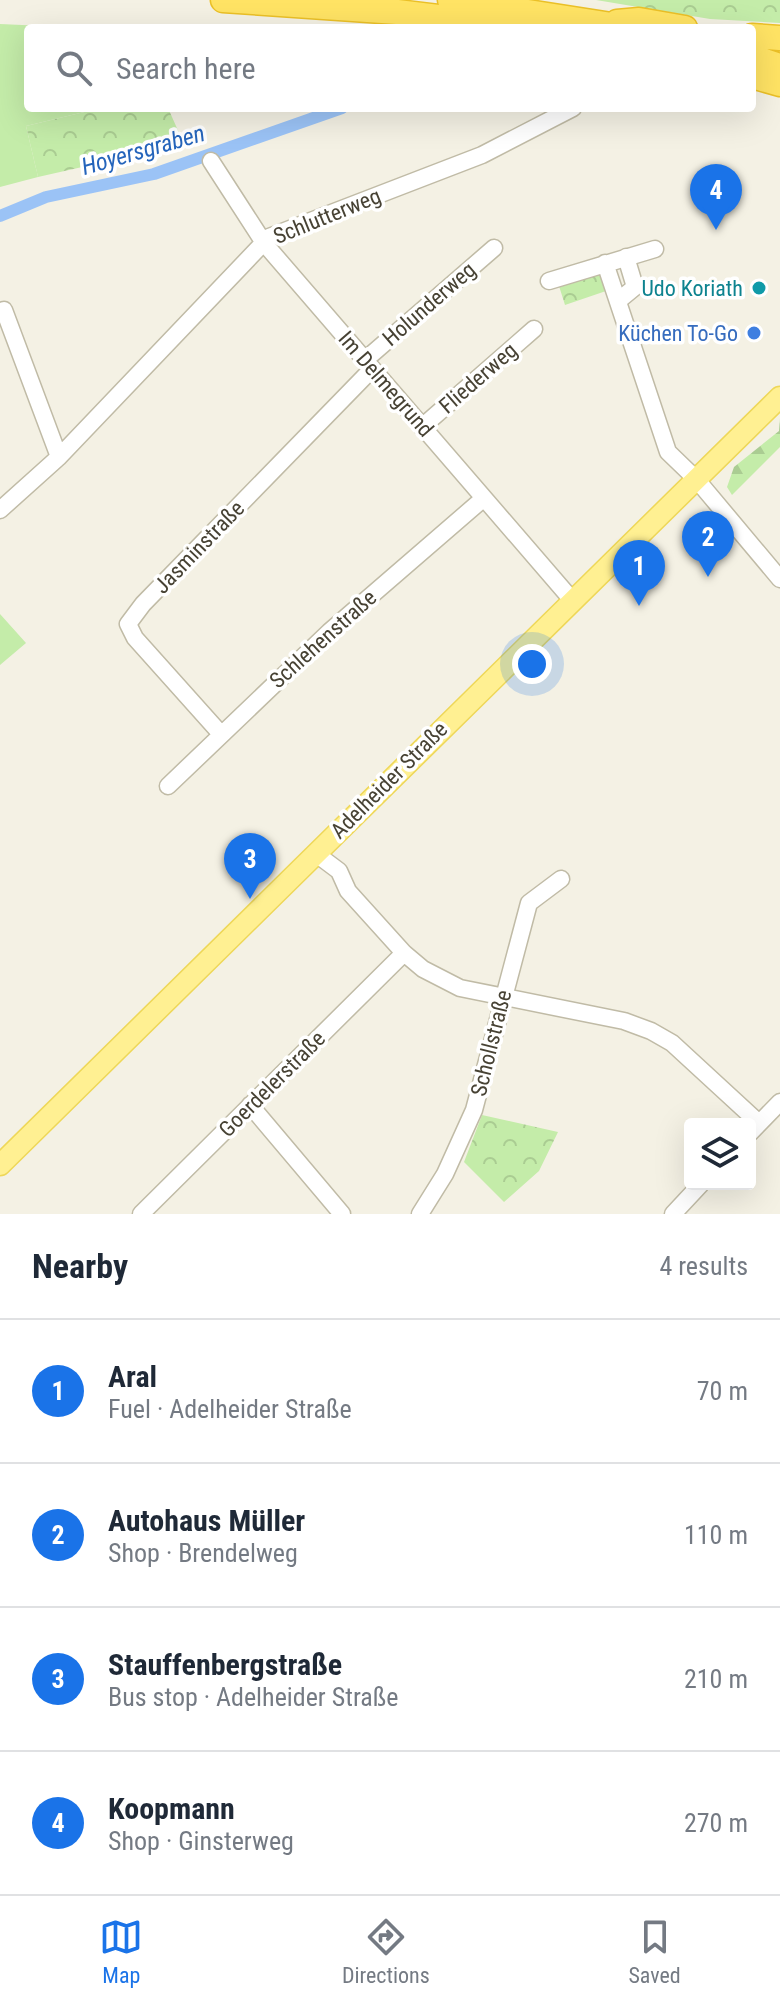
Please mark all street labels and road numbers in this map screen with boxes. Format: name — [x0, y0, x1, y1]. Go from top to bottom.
street label: Schlutterweg — [270, 183, 384, 249]
street label: Holunderweg — [378, 257, 480, 351]
street label: Im Delmegrund — [333, 326, 439, 442]
street label: Fliederweg — [434, 338, 522, 418]
street label: Jasminstraße — [149, 496, 249, 598]
street label: Schlehenstraße — [265, 585, 381, 693]
street label: Adelheider Straße — [326, 717, 452, 843]
street label: Schollstraße — [466, 987, 516, 1099]
street label: Goerdelerstraße — [214, 1026, 330, 1142]

